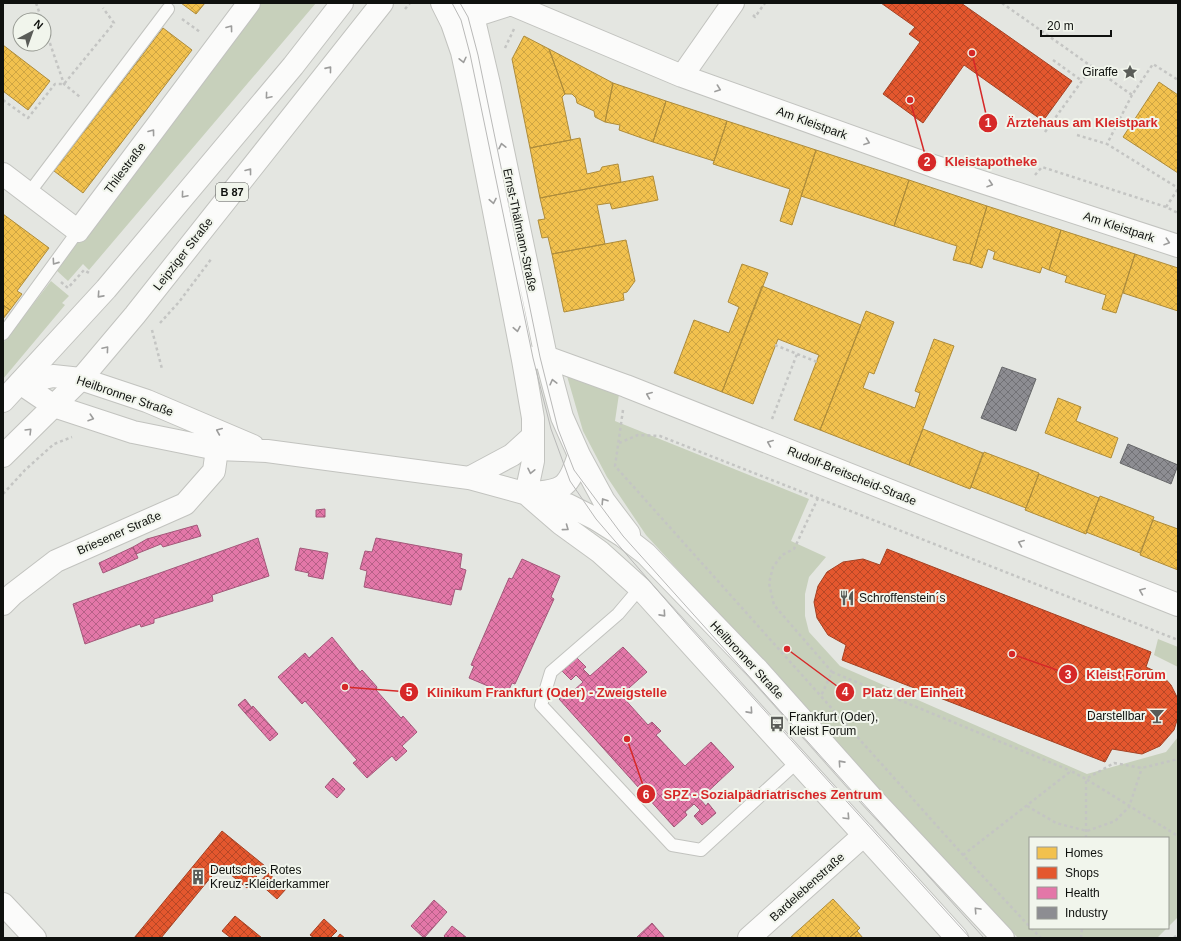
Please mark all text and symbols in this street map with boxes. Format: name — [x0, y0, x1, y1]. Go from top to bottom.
north arrow — [12, 12, 52, 52]
scale bar — [1041, 12, 1111, 38]
text: N — [32, 17, 46, 32]
text: 20 m — [1047, 19, 1074, 33]
one-way arrow — [225, 26, 232, 33]
one-way arrow — [459, 57, 467, 64]
place icon: Giraffe — [1121, 63, 1139, 81]
place label: Giraffe — [1082, 65, 1118, 79]
one-way arrow — [325, 66, 332, 73]
one-way arrow — [715, 84, 722, 93]
one-way arrow — [266, 91, 273, 99]
street label: Am Kleistpark — [775, 104, 850, 143]
callout: Ärztehaus am Kleistpark — [978, 110, 1166, 135]
text: Ärztehaus am Kleistpark — [1006, 115, 1159, 130]
text: 1 — [985, 116, 992, 130]
one-way arrow — [147, 130, 154, 137]
one-way arrow — [864, 138, 871, 146]
street label: Thilestraße — [101, 140, 149, 196]
one-way arrow — [499, 143, 507, 149]
callout: Kleistapotheke — [917, 149, 1046, 174]
text: Kleistapotheke — [945, 154, 1037, 169]
text: 2 — [924, 155, 931, 169]
street label: Ernst-Thälmann-Straße — [500, 167, 540, 293]
one-way arrow — [244, 168, 251, 175]
one-way arrow — [986, 180, 993, 188]
road number: B 87 — [216, 183, 248, 201]
one-way arrow — [182, 191, 189, 198]
one-way arrow — [488, 198, 496, 204]
street label: Am Kleistpark — [1082, 209, 1157, 245]
street label: Leipziger Straße — [150, 215, 216, 293]
one-way arrow — [1163, 237, 1170, 246]
one-way arrow — [53, 258, 60, 265]
one-way arrow — [98, 290, 105, 297]
one-way arrow — [513, 326, 521, 332]
one-way arrow — [102, 346, 109, 354]
street label: Heilbronner Straße — [75, 373, 176, 419]
one-way arrow — [549, 379, 557, 386]
one-way arrow — [646, 392, 653, 400]
one-way arrow — [88, 413, 95, 422]
one-way arrow — [24, 428, 32, 436]
one-way arrow — [215, 428, 223, 436]
one-way arrow — [766, 440, 773, 448]
street label: Rudolf-Breitscheid-Straße — [785, 444, 919, 508]
one-way arrow — [527, 468, 535, 474]
one-way arrow — [602, 498, 609, 505]
street label: Briesener Straße — [75, 508, 164, 558]
one-way arrow — [562, 523, 569, 530]
one-way arrow — [1017, 539, 1024, 547]
one-way arrow — [1138, 587, 1145, 595]
restaurant icon: Schroffenstein´s — [838, 589, 856, 607]
place label: Schroffenstein´s — [859, 591, 946, 605]
one-way arrow — [658, 609, 666, 617]
street label: Heilbronner Straße — [707, 618, 787, 702]
callout: Kleist Forum — [1058, 662, 1174, 687]
text: Kleist Forum — [1086, 667, 1166, 682]
text: 3 — [1065, 668, 1072, 682]
callout: Klinikum Frankfurt (Oder) - Zweigstelle — [399, 680, 675, 705]
callout: Platz der Einheit — [835, 680, 972, 705]
text: 5 — [406, 685, 413, 699]
text: Klinikum Frankfurt (Oder) - Zweigstelle — [427, 685, 667, 700]
text: 4 — [842, 685, 849, 699]
text: Platz der Einheit — [862, 685, 964, 700]
one-way arrow — [745, 706, 752, 713]
bar icon: Darstellbar — [1148, 707, 1166, 725]
place label: Darstellbar — [1087, 709, 1145, 723]
place label: Frankfurt (Oder), Kleist Forum — [789, 710, 878, 738]
bus stop icon: Frankfurt (Oder), Kleist Forum — [768, 715, 786, 733]
one-way arrow — [838, 760, 845, 768]
callout: SPZ - Sozialpädriatrisches Zentrum — [636, 782, 890, 807]
text: SPZ - Sozialpädriatrisches Zentrum — [664, 787, 882, 802]
text: 6 — [643, 788, 650, 802]
one-way arrow — [842, 812, 850, 820]
legend — [1029, 837, 1169, 929]
text: Homes — [1065, 846, 1103, 860]
street label: Bardelebenstraße — [767, 850, 847, 924]
place label: Deutsches Rotes Kreuz -Kleiderkammer — [210, 863, 329, 891]
text: Shops — [1065, 866, 1099, 880]
building icon: Deutsches Rotes Kreuz -Kleiderkammer — [189, 868, 207, 886]
text: Health — [1065, 886, 1100, 900]
text: Industry — [1065, 906, 1108, 920]
one-way arrow — [975, 907, 982, 914]

